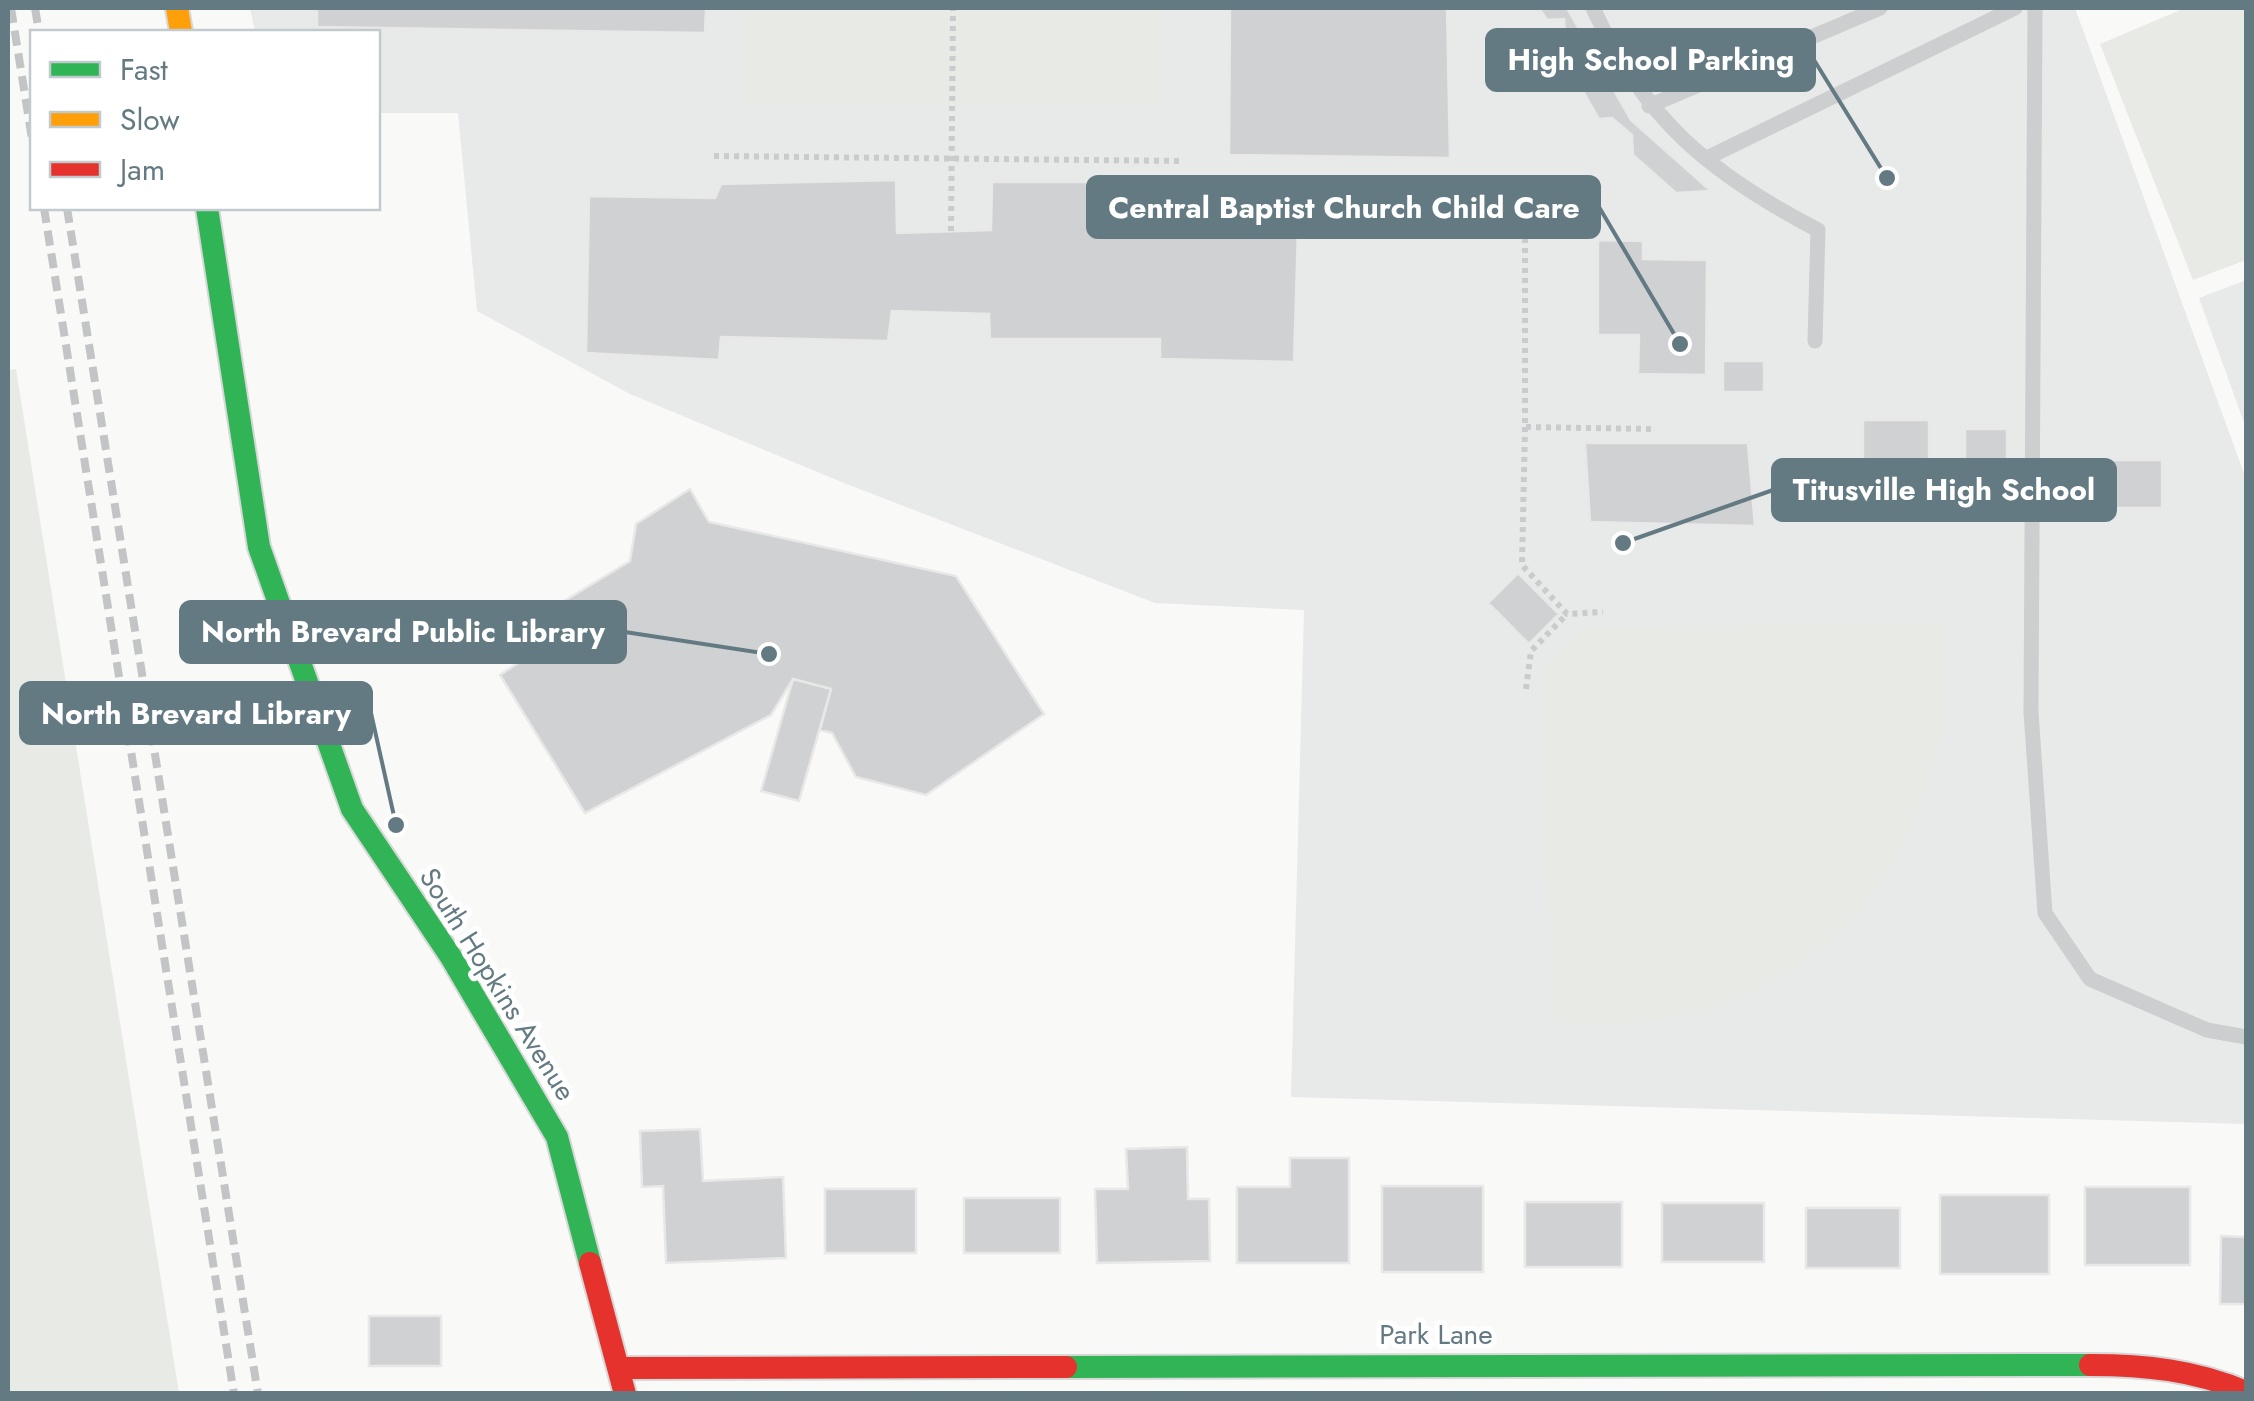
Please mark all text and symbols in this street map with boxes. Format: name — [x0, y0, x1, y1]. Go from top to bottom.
legend — [30, 30, 380, 210]
callout: High School Parking — [1487, 30, 1814, 90]
text: High School Parking — [1508, 38, 1794, 81]
text: Fast — [120, 48, 169, 91]
text: Slow — [120, 98, 180, 141]
text: Jam — [116, 148, 165, 191]
callout: Central Baptist Church Child Care — [1088, 177, 1599, 237]
text: Central Baptist Church Child Care — [1108, 186, 1580, 229]
callout: Titusville High School — [1773, 460, 2115, 520]
text: Titusville High School — [1793, 468, 2095, 511]
callout: North Brevard Public Library — [181, 602, 625, 662]
text: North Brevard Public Library — [201, 610, 605, 653]
callout: North Brevard Library — [21, 683, 371, 743]
text: North Brevard Library — [41, 692, 351, 735]
street label: South Hopkins Avenue — [409, 860, 586, 1109]
street label: Park Lane — [1379, 1314, 1493, 1355]

